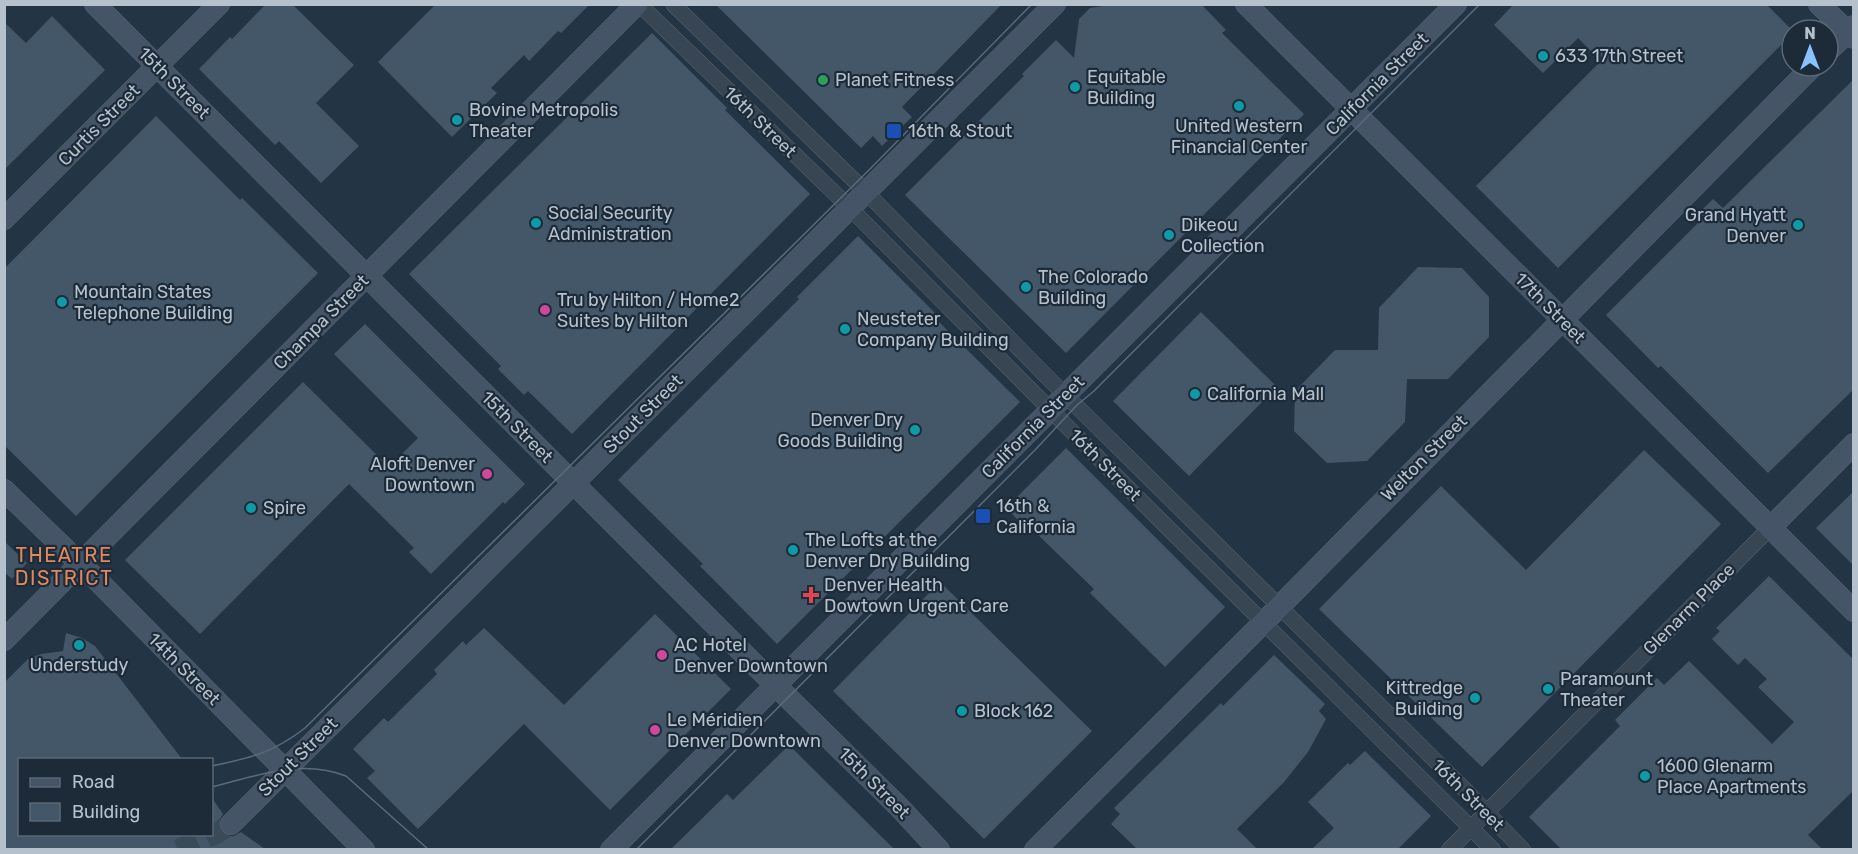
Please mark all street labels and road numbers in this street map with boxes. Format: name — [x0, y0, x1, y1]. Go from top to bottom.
street label: California Street — [1321, 28, 1433, 140]
street label: 15th Street — [133, 42, 215, 124]
street label: Curtis Street — [54, 80, 144, 170]
street label: 16th Street — [719, 82, 801, 162]
street label: 17th Street — [1510, 268, 1590, 348]
street label: Champa Street — [269, 270, 373, 374]
street label: Stout Street — [599, 370, 687, 458]
street label: California Street — [977, 371, 1089, 483]
street label: 15th Street — [476, 386, 558, 468]
street label: Welton Street — [1376, 410, 1472, 506]
street label: 16th Street — [1064, 424, 1146, 506]
street label: Glenarm Place — [1639, 559, 1739, 659]
street label: 14th Street — [143, 628, 225, 710]
street label: Stout Street — [254, 713, 342, 801]
street label: 15th Street — [833, 742, 915, 824]
street label: 16th Street — [1427, 754, 1509, 836]

